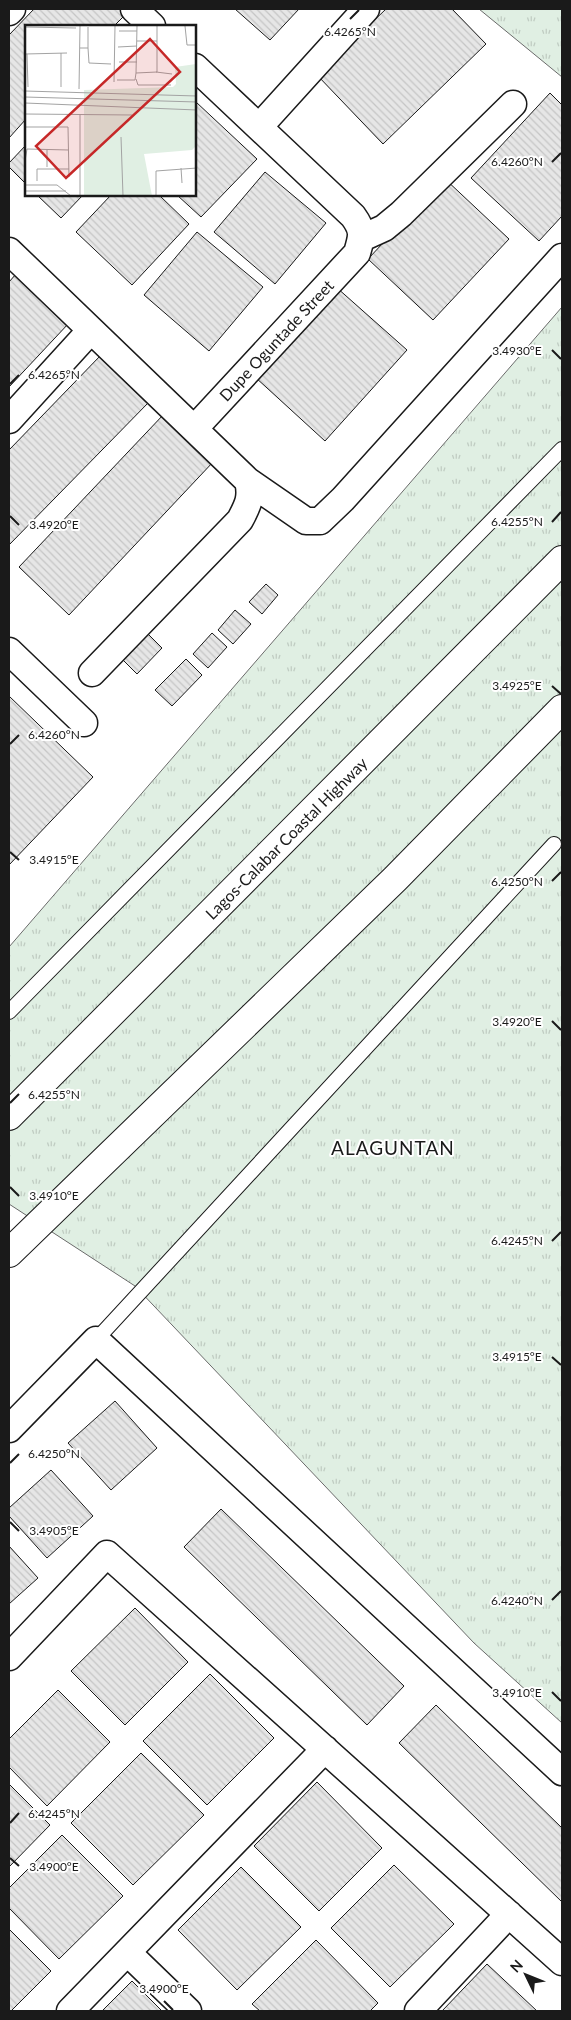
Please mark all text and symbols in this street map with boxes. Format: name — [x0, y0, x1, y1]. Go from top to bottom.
text: 6.4265°N — [324, 24, 376, 39]
inset map — [25, 25, 196, 196]
text: 6.4260°N — [491, 154, 543, 169]
street label: Dupe Oguntade Street — [215, 275, 337, 404]
text: 3.4930°E — [492, 343, 542, 358]
text: 6.4265°N — [28, 367, 80, 382]
text: 6.4255°N — [491, 514, 543, 529]
text: 3.4920°E — [29, 517, 79, 532]
text: 3.4925°E — [492, 678, 542, 693]
text: 6.4260°N — [28, 727, 80, 742]
street label: Lagos-Calabar Coastal Highway — [201, 753, 371, 923]
text: 3.4915°E — [29, 852, 79, 867]
text: 6.4250°N — [491, 874, 543, 889]
text: 3.4920°E — [492, 1014, 542, 1029]
text: 6.4255°N — [28, 1087, 80, 1102]
district label: ALAGUNTAN — [331, 1136, 455, 1159]
text: 3.4910°E — [29, 1188, 79, 1203]
text: 6.4245°N — [491, 1233, 543, 1248]
text: 3.4915°E — [492, 1349, 542, 1364]
text: 6.4250°N — [28, 1446, 80, 1461]
text: 3.4905°E — [29, 1523, 79, 1538]
text: 6.4240°N — [491, 1593, 543, 1608]
text: 3.4910°E — [492, 1685, 542, 1700]
text: 6.4245°N — [28, 1806, 80, 1821]
text: 3.4900°E — [29, 1859, 79, 1874]
north arrow — [501, 1950, 551, 2000]
text: N — [506, 1956, 526, 1976]
text: 3.4900°E — [139, 1981, 189, 1996]

